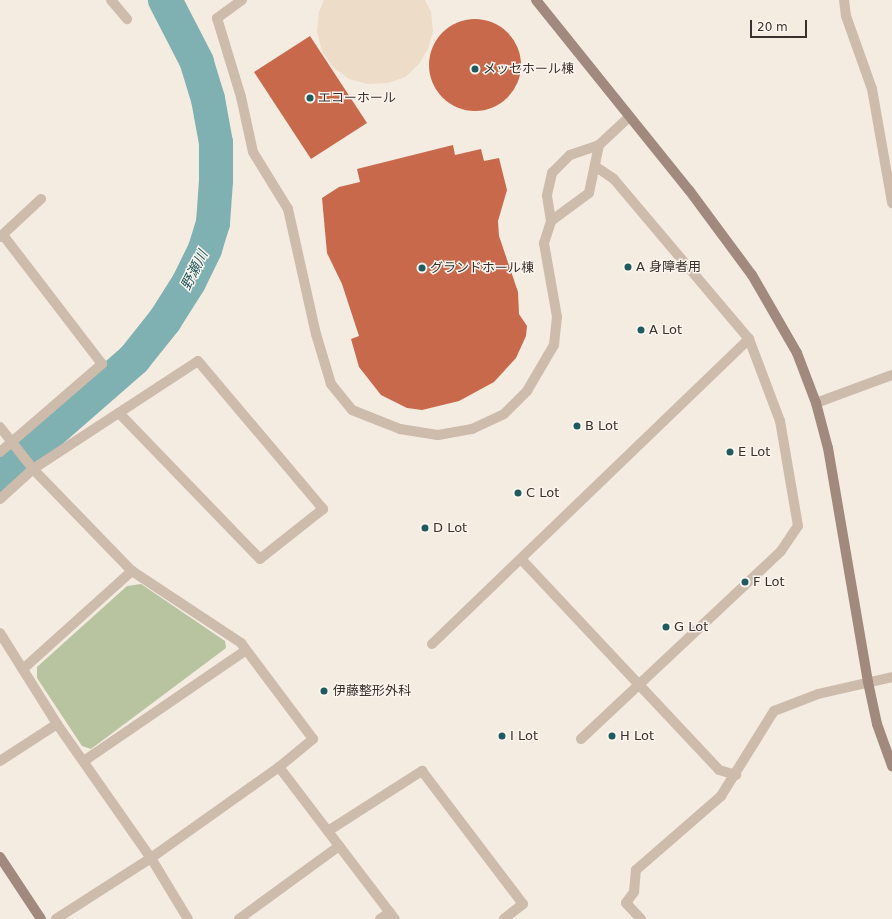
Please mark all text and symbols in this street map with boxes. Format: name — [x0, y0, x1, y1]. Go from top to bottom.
scale bar — [752, 12, 809, 38]
text: 20 m — [757, 20, 788, 34]
place label: メッセホール棟 — [483, 61, 574, 77]
marker: メッセホール棟 — [470, 64, 480, 74]
place label: エコーホール — [318, 90, 396, 106]
marker: エコーホール — [305, 93, 315, 103]
water label: 野瀬川 — [177, 247, 211, 293]
place label: A 身障者用 — [636, 259, 701, 275]
place label: グランドホール棟 — [430, 260, 534, 276]
marker: A 身障者用 — [623, 262, 633, 272]
marker: グランドホール棟 — [417, 263, 427, 273]
place label: A Lot — [649, 322, 682, 338]
marker: A Lot — [636, 325, 646, 335]
place label: B Lot — [585, 418, 618, 434]
marker: B Lot — [572, 421, 582, 431]
place label: E Lot — [738, 444, 770, 460]
marker: E Lot — [725, 447, 735, 457]
place label: C Lot — [526, 485, 559, 501]
marker: C Lot — [513, 488, 523, 498]
place label: D Lot — [433, 520, 467, 536]
marker: D Lot — [420, 523, 430, 533]
place label: F Lot — [753, 574, 785, 590]
marker: F Lot — [740, 577, 750, 587]
place label: G Lot — [674, 619, 708, 635]
marker: G Lot — [661, 622, 671, 632]
place label: 伊藤整形外科 — [333, 683, 411, 699]
marker: 伊藤整形外科 — [318, 685, 330, 697]
place label: I Lot — [510, 728, 538, 744]
place label: H Lot — [620, 728, 654, 744]
marker: I Lot — [497, 731, 507, 741]
marker: H Lot — [607, 731, 617, 741]

